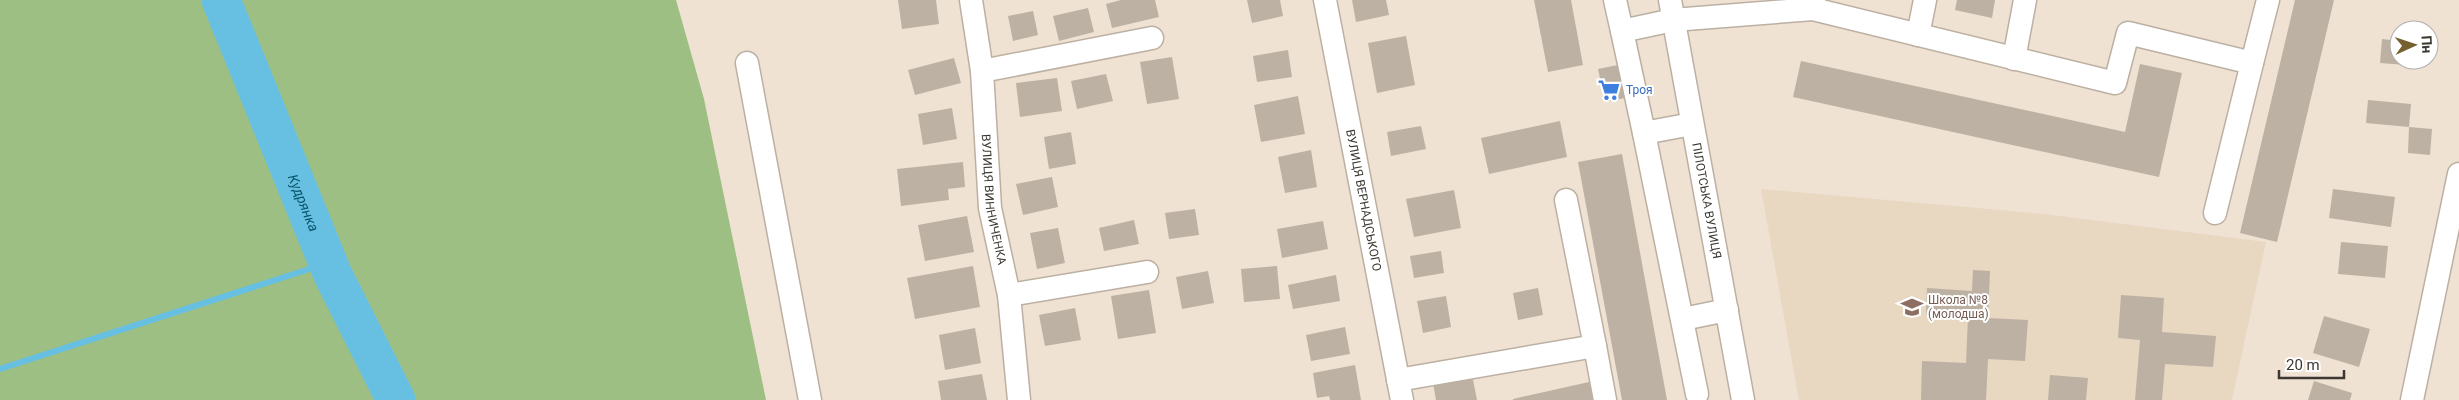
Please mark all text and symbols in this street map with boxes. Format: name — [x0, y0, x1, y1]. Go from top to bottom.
north arrow — [2389, 20, 2439, 70]
text: Пн — [2419, 35, 2435, 54]
supermarket icon: Троя — [1596, 77, 1622, 103]
place label: Троя — [1626, 83, 1653, 97]
street label: ВУЛИЦЯ ВЕРНАДСЬКОГО — [1343, 128, 1384, 272]
street label: ВУЛИЦЯ ВИННИЧЕНКА — [979, 134, 1009, 266]
street label: ПІЛОТСЬКА ВУЛИЦЯ — [1689, 142, 1724, 260]
water label: Кудрянка — [285, 172, 322, 234]
place label: Школа №8 (молодша) — [1928, 293, 1989, 321]
school or university icon: Школа №8 (молодша) — [1899, 294, 1925, 320]
scale bar — [2279, 348, 2344, 380]
text: 20 m — [2286, 356, 2320, 374]

